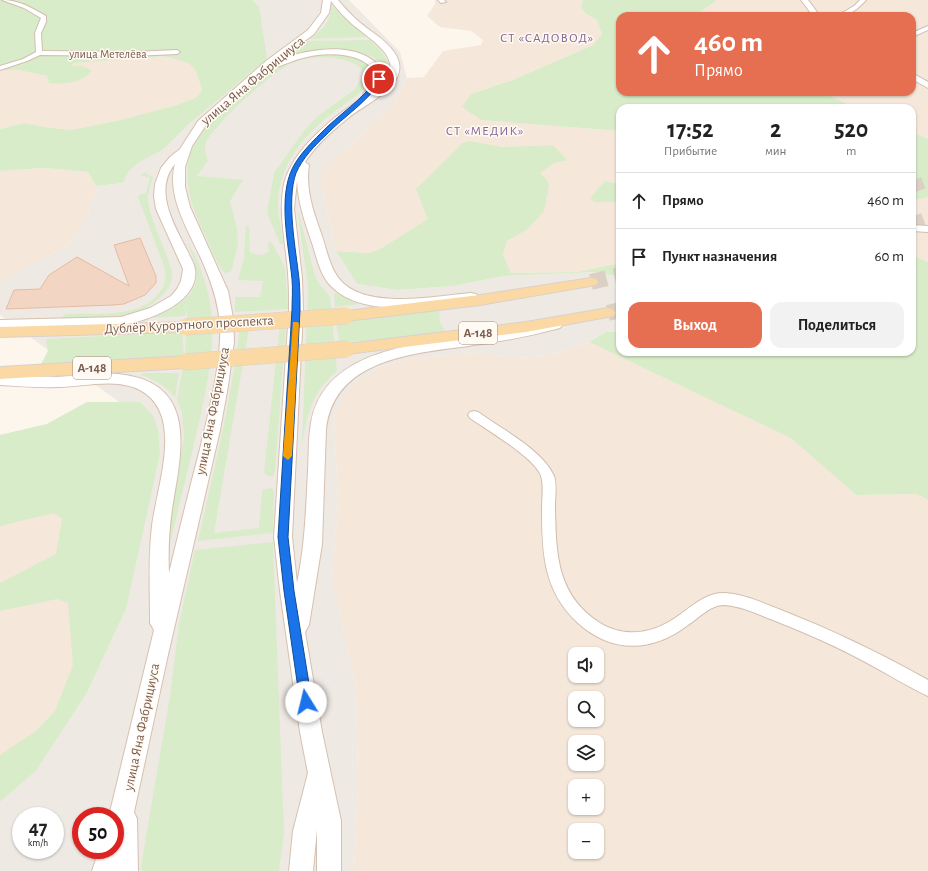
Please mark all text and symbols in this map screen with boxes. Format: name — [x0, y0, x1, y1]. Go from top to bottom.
icon: ahead — [628, 28, 680, 80]
text: 460 m — [694, 29, 763, 57]
district label: СТ «САДОВОД» — [500, 32, 594, 45]
street label: улица Яна Фабрициуса — [198, 33, 308, 129]
street label: улица Метелёва — [68, 48, 147, 61]
pin — [362, 62, 396, 96]
text: Прямо — [694, 62, 743, 80]
icon: arrive — [368, 68, 390, 90]
text: 17:52 — [667, 118, 714, 142]
text: 2 — [770, 118, 781, 142]
text: 520 — [834, 118, 868, 142]
district label: СТ «МЕДИК» — [446, 125, 524, 138]
text: Прибытие — [664, 145, 717, 158]
text: мин — [765, 145, 786, 158]
text: m — [846, 145, 856, 158]
icon: ahead — [628, 190, 650, 212]
text: Прямо — [662, 193, 704, 208]
text: 460 m — [867, 193, 904, 208]
icon: arrive — [628, 246, 650, 268]
text: Пункт назначения — [662, 249, 777, 264]
text: 60 m — [875, 249, 904, 264]
button: Выход — [628, 302, 762, 348]
button: Поделиться — [770, 302, 904, 348]
street label: Дублёр Курортного проспекта — [104, 314, 275, 336]
road number: А-148 — [459, 322, 497, 344]
street label: улица Яна Фабрициуса — [194, 345, 232, 477]
road number: А-148 — [73, 357, 111, 379]
map controls — [568, 647, 604, 859]
button: sound — [568, 647, 604, 683]
street label: улица Яна Фабрициуса — [121, 661, 162, 793]
position arrow — [285, 681, 327, 723]
button: search — [568, 691, 604, 727]
button: layers — [568, 735, 604, 771]
button: + — [568, 779, 604, 815]
speed limit sign: 50 — [72, 807, 124, 859]
text: 47 — [29, 818, 47, 838]
button: − — [568, 823, 604, 859]
text: km/h — [28, 838, 48, 848]

